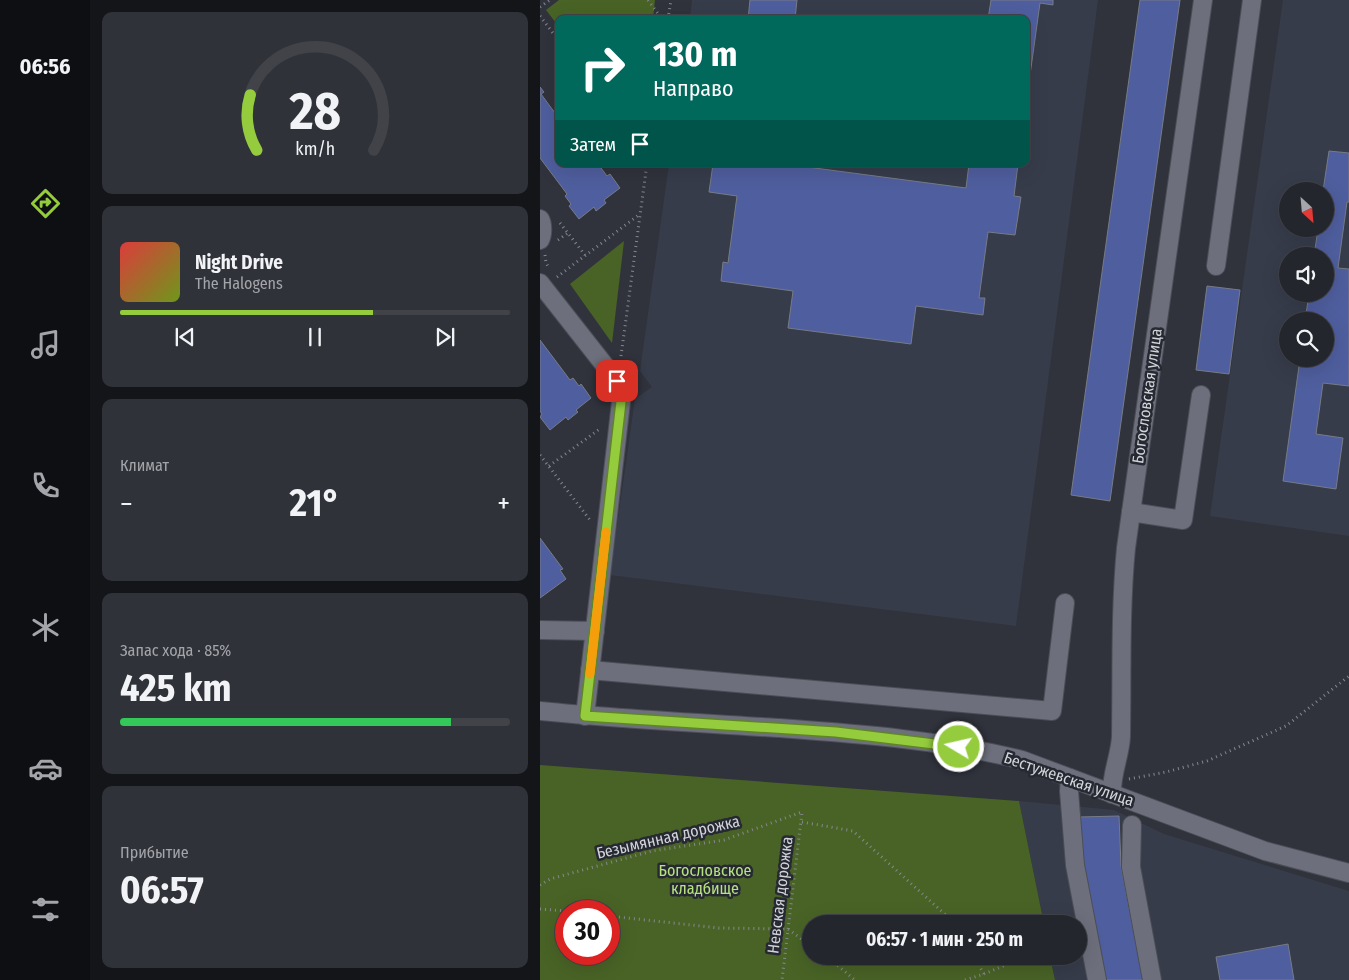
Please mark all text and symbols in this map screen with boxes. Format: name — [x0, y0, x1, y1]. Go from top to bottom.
text: 130 m — [653, 33, 737, 75]
icon: right — [570, 35, 635, 100]
text: 06:56 — [19, 53, 71, 80]
text: Направо — [653, 75, 734, 102]
text: 28 — [288, 80, 341, 143]
icon: arrive — [626, 130, 654, 158]
text: Затем — [570, 133, 616, 156]
text: km/h — [295, 138, 335, 160]
north arrow — [1279, 182, 1334, 238]
map controls — [1279, 182, 1334, 367]
icon: directions — [28, 186, 63, 221]
button: sound — [1279, 247, 1334, 302]
text: Night Drive — [195, 251, 283, 274]
text: The Halogens — [195, 274, 283, 293]
button: search — [1279, 312, 1334, 367]
icon: previous — [171, 323, 199, 351]
icon: pause — [301, 323, 329, 351]
icon: next — [431, 323, 459, 351]
icon: music — [28, 327, 63, 362]
street label: Богословская улица — [1128, 327, 1166, 465]
pin — [596, 360, 638, 402]
icon: arrive — [603, 367, 631, 395]
text: Климат — [120, 456, 169, 475]
icon: phone — [28, 468, 63, 503]
text: 21° — [290, 480, 340, 526]
text: − — [120, 487, 133, 520]
text: + — [497, 487, 510, 520]
icon: climate — [28, 610, 63, 645]
text: Запас хода · 85% — [120, 641, 231, 660]
text: 425 km — [120, 665, 232, 711]
position arrow — [932, 720, 984, 772]
street label: Бестужевская улица — [1001, 748, 1137, 810]
icon: car — [28, 751, 63, 786]
street label: Безымянная дорожка — [594, 811, 742, 863]
street label: Невская дорожка — [763, 835, 797, 955]
text: Прибытие — [120, 843, 189, 862]
park label: Богословское кладбище — [658, 861, 752, 898]
text: 06:57 — [120, 867, 204, 913]
icon: filters — [28, 892, 63, 927]
speed limit sign: 30 — [555, 900, 620, 965]
text: 06:57 · 1 мин · 250 m — [866, 928, 1023, 951]

